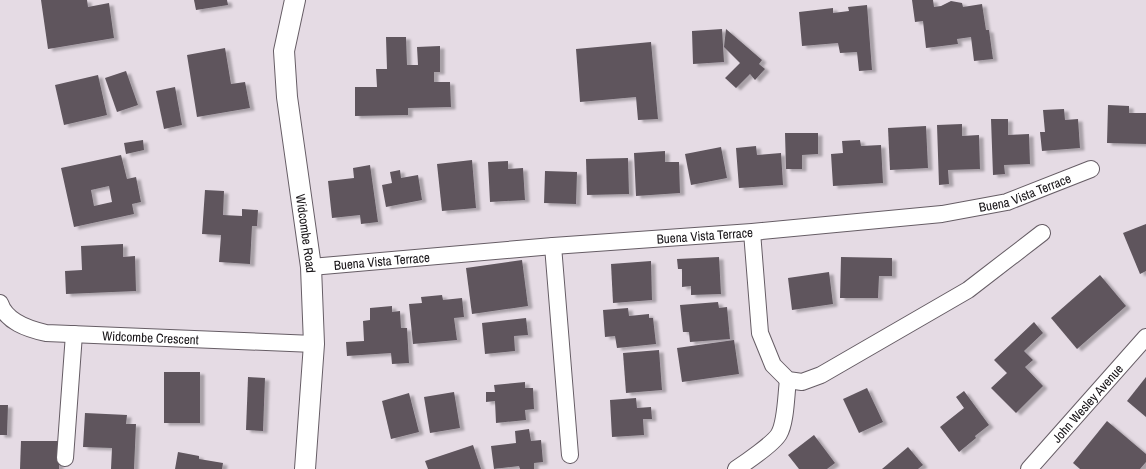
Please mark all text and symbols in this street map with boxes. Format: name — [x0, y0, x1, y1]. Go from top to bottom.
street label: Buena Vista Terrace — [977, 170, 1074, 216]
street label: Widcombe Road — [292, 193, 319, 273]
street label: Buena Vista Terrace — [656, 224, 754, 248]
street label: Buena Vista Terrace — [333, 249, 431, 274]
street label: Widcombe Crescent — [102, 327, 199, 348]
street label: John Wesley Avenue — [1048, 361, 1127, 446]

